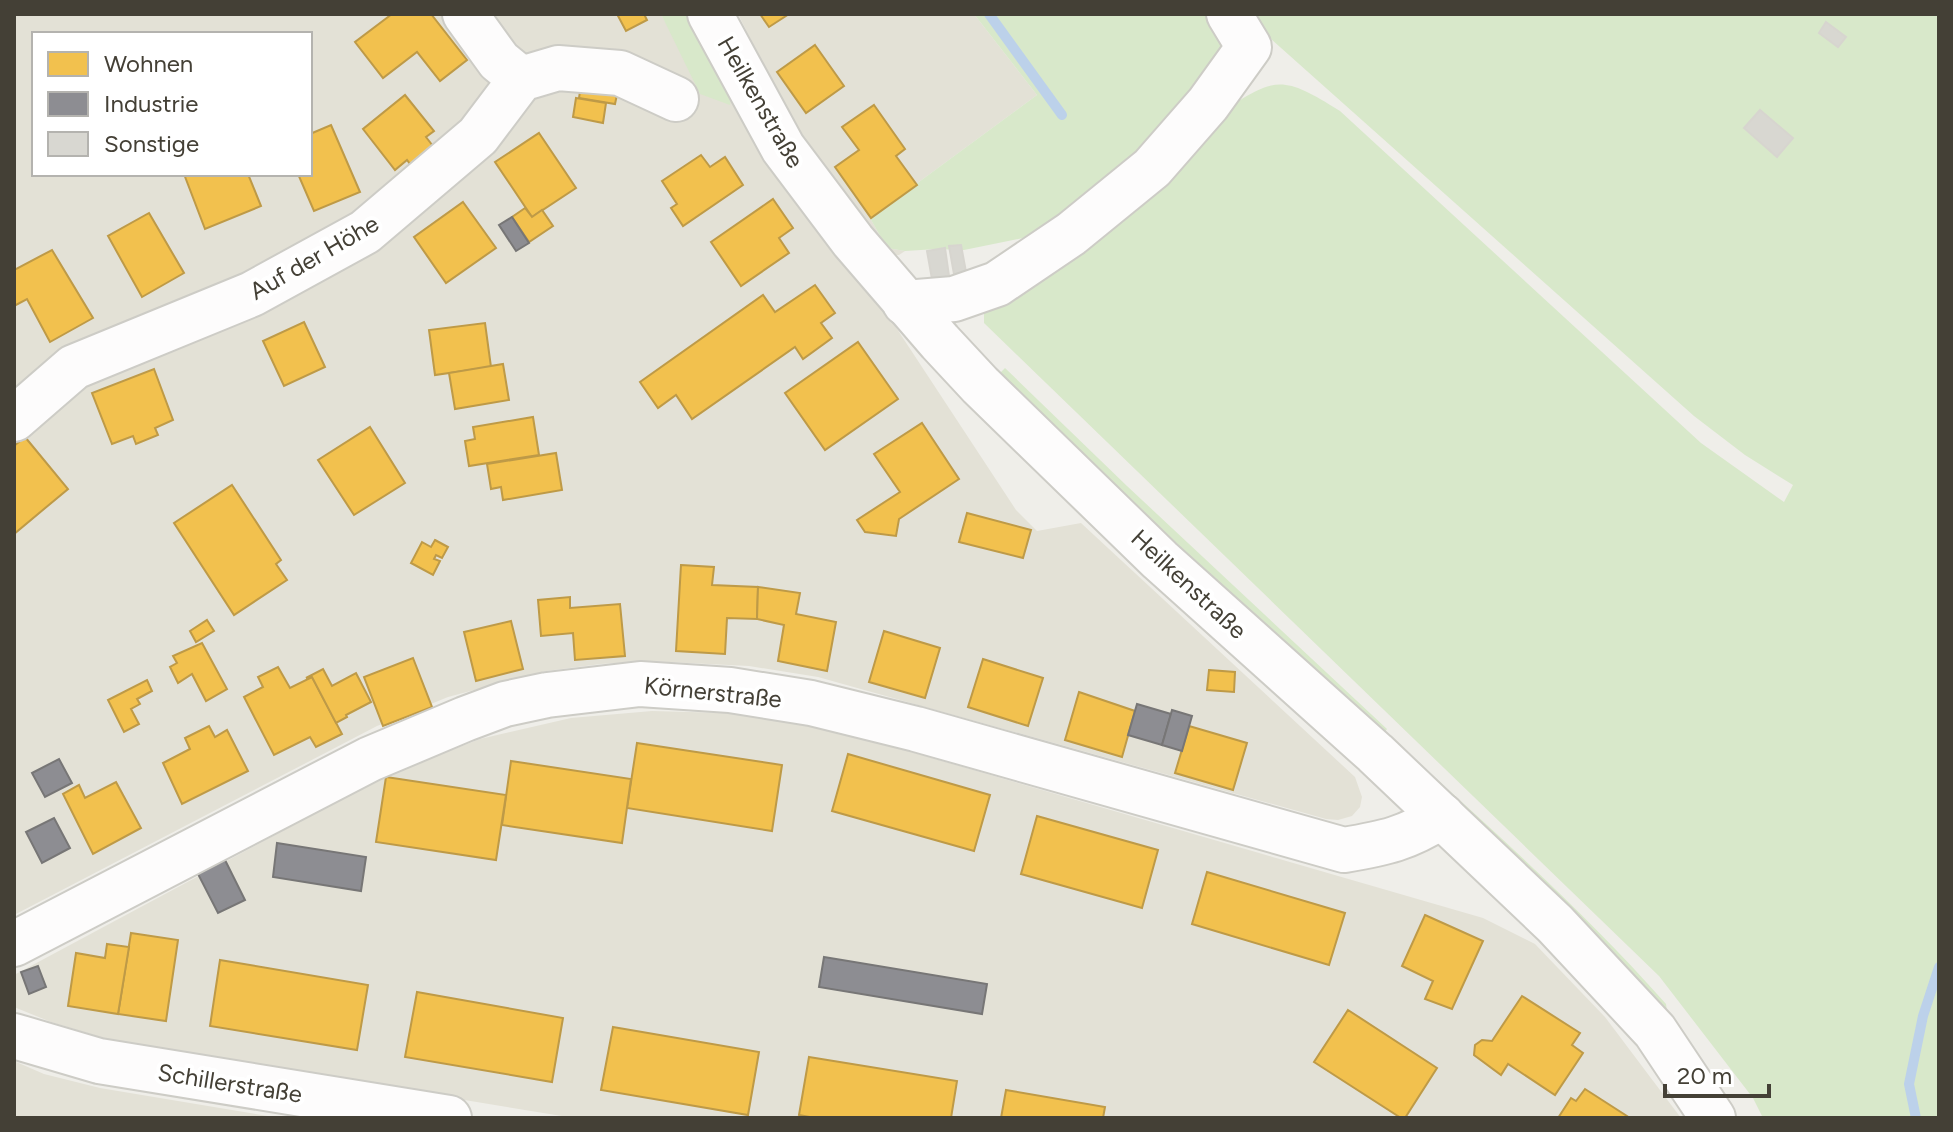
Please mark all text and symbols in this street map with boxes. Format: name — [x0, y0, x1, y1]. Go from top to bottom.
street label: Heilkenstraße — [712, 31, 810, 173]
legend — [32, 32, 312, 176]
text: Wohnen — [104, 49, 193, 78]
text: Industrie — [104, 89, 198, 118]
text: Sonstige — [104, 129, 199, 158]
street label: Auf der Höhe — [244, 208, 384, 306]
street label: Heilkenstraße — [1125, 523, 1253, 645]
street label: Körnerstraße — [643, 670, 783, 714]
scale bar — [1665, 1048, 1769, 1098]
street label: Schillerstraße — [156, 1057, 304, 1109]
text: 20 m — [1677, 1061, 1732, 1090]

